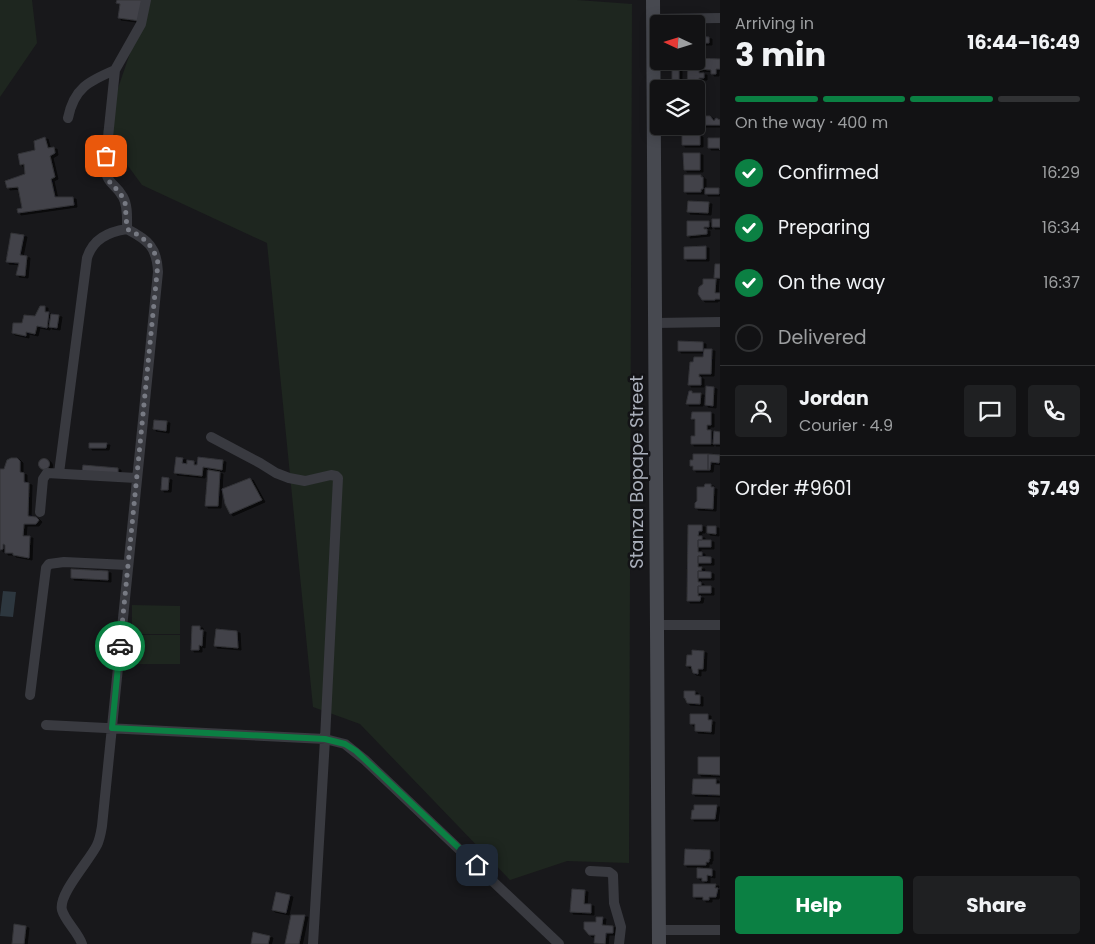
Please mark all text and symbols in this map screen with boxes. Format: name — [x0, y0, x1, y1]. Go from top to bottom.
text: Arriving in — [735, 12, 814, 35]
north arrow — [650, 15, 705, 70]
map controls — [650, 15, 705, 135]
text: 16:44–16:49 — [967, 29, 1080, 56]
text: 3 min — [735, 32, 826, 77]
button: layers — [650, 80, 705, 135]
text: On the way · 400 m — [735, 111, 888, 134]
pin — [85, 135, 127, 177]
icon: bag — [92, 142, 120, 170]
icon: check — [735, 159, 763, 187]
text: Confirmed — [778, 159, 879, 186]
text: 16:29 — [1042, 161, 1080, 184]
icon: check — [735, 214, 763, 242]
text: Preparing — [778, 214, 870, 241]
text: 16:34 — [1042, 216, 1080, 239]
icon: check — [735, 269, 763, 297]
text: On the way — [778, 269, 885, 296]
text: 16:37 — [1043, 271, 1080, 294]
text: Delivered — [778, 324, 867, 351]
street label: Stanza Bopape Street — [624, 375, 649, 569]
button: person — [735, 385, 787, 437]
text: Jordan — [799, 385, 869, 412]
button: chat — [964, 385, 1016, 437]
button: phone — [1028, 385, 1080, 437]
text: Courier · 4.9 — [799, 414, 893, 437]
text: Order #9601 — [735, 475, 852, 502]
text: $7.49 — [1027, 475, 1080, 502]
courier — [95, 621, 145, 671]
icon: car — [106, 632, 134, 660]
pin — [456, 844, 498, 886]
icon: home — [463, 851, 491, 879]
button: Help — [735, 876, 903, 934]
button: Share — [913, 876, 1080, 934]

